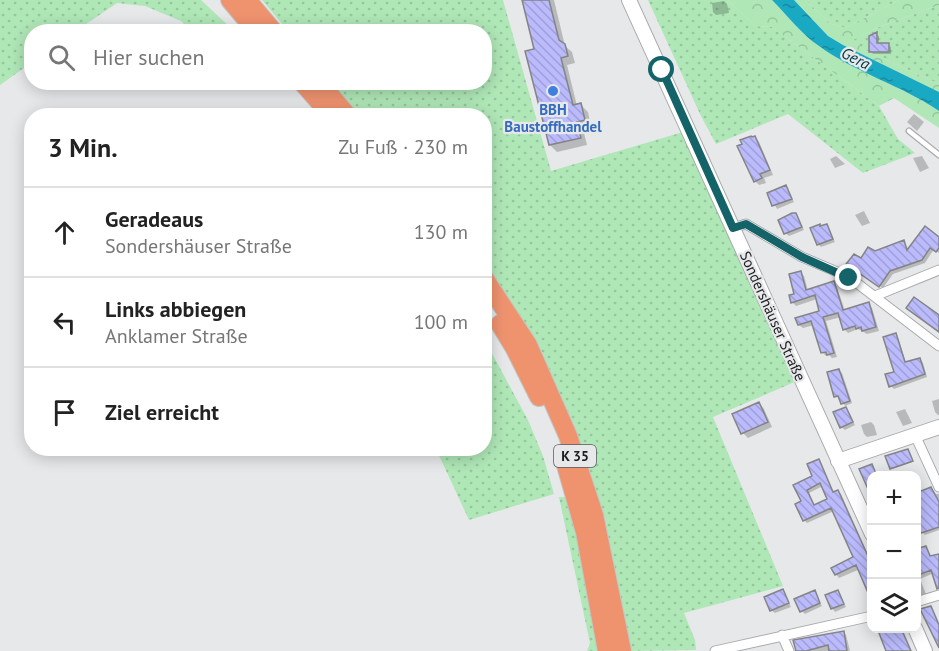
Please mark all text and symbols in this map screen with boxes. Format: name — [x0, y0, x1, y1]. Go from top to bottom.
search box — [24, 24, 492, 90]
icon: search — [45, 41, 78, 74]
water label: Gera — [838, 42, 874, 74]
text: Hier suchen — [93, 43, 205, 71]
route start — [648, 56, 674, 82]
marker: BBH Baustoffhandel — [546, 84, 560, 98]
place label: BBH Baustoffhandel — [504, 100, 602, 136]
text: 3 Min. — [48, 131, 118, 164]
text: Zu Fuß · 230 m — [338, 134, 468, 160]
text: Geradeaus — [105, 205, 203, 233]
icon: ahead — [48, 216, 81, 249]
text: 130 m — [414, 219, 468, 245]
text: Sondershäuser Straße — [105, 233, 292, 259]
street label: Sondershäuser Straße — [736, 248, 810, 384]
route end — [835, 264, 861, 290]
text: Links abbiegen — [105, 295, 246, 323]
icon: left — [48, 306, 81, 339]
text: 100 m — [414, 309, 468, 335]
text: Anklamer Straße — [105, 323, 248, 349]
icon: arrive — [48, 396, 81, 429]
text: Ziel erreicht — [105, 398, 219, 426]
road number: K 35 — [554, 445, 596, 467]
map controls — [867, 471, 921, 633]
button: + — [867, 471, 921, 525]
button: − — [867, 525, 921, 579]
button: layers — [867, 579, 921, 633]

